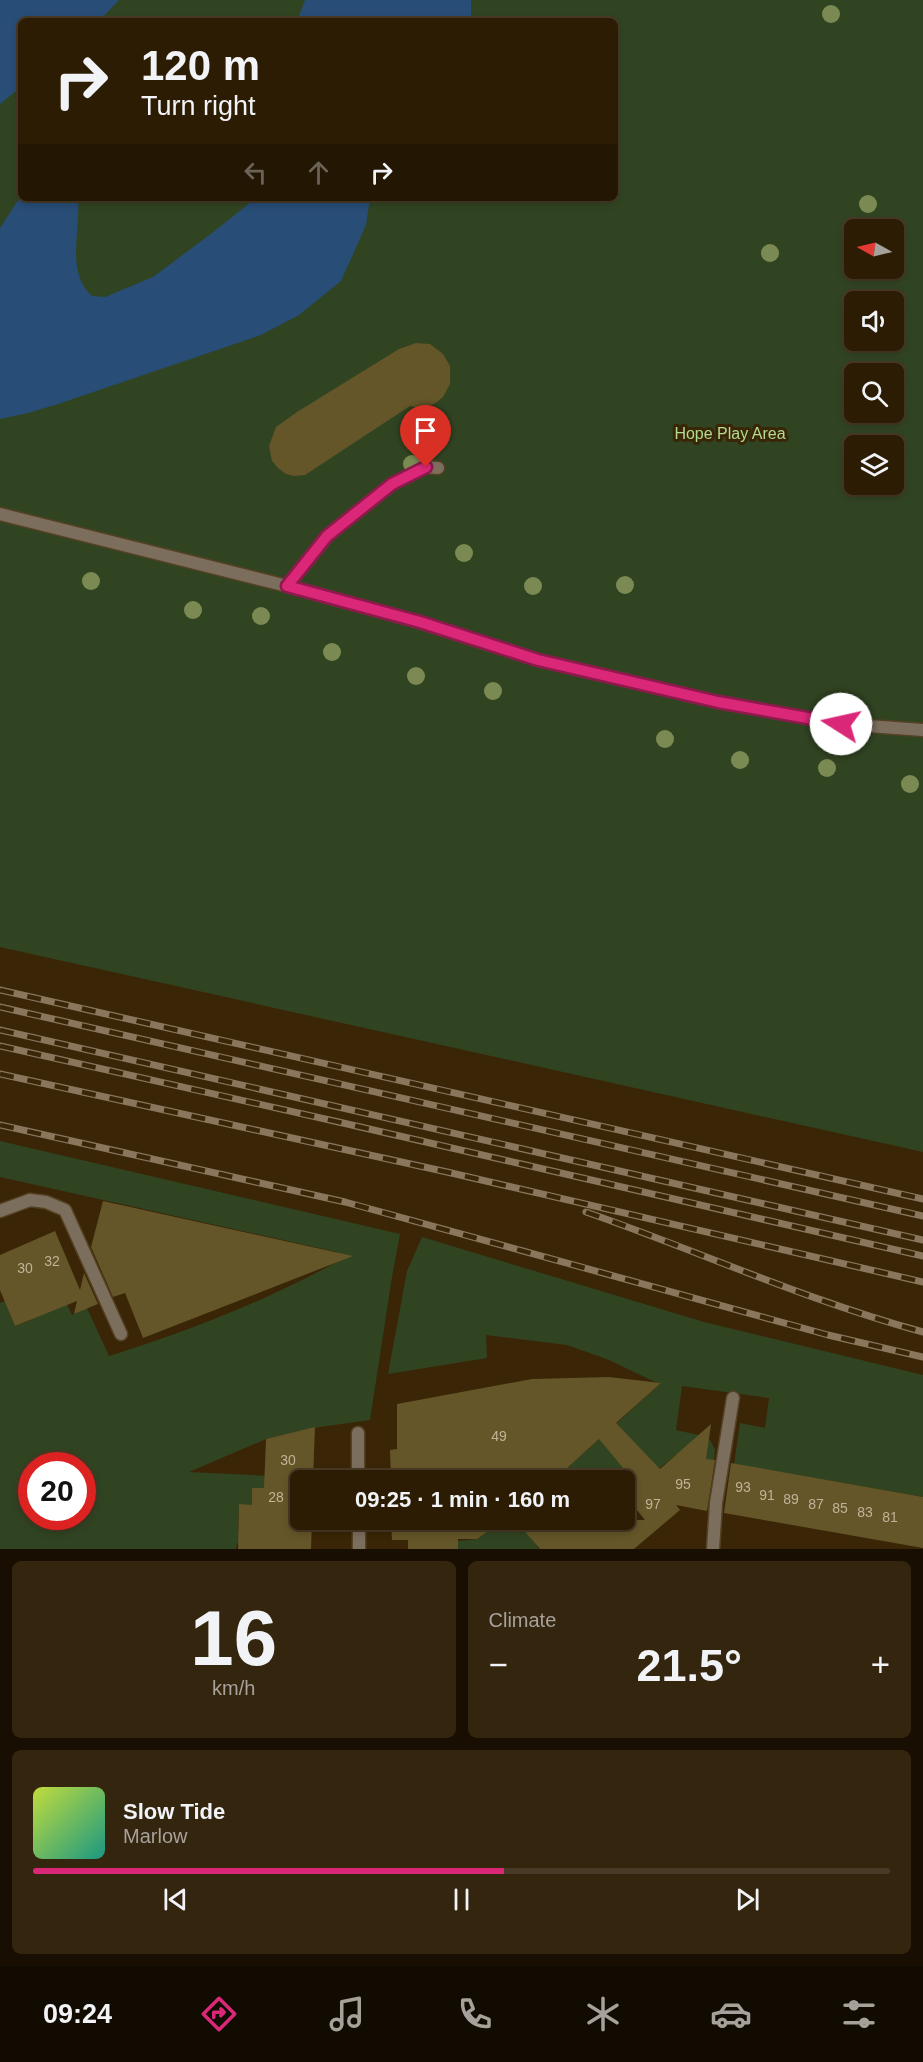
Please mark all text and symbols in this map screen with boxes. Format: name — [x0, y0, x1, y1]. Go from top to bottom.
icon: right — [42, 42, 120, 120]
text: 120 m — [141, 42, 260, 89]
text: Turn right — [141, 91, 256, 121]
icon: left — [239, 156, 272, 189]
icon: ahead — [302, 156, 335, 189]
icon: right — [365, 156, 398, 189]
north arrow — [844, 219, 904, 279]
map controls — [844, 219, 904, 495]
button: sound — [844, 291, 904, 351]
button: search — [844, 363, 904, 423]
pin — [400, 405, 451, 467]
icon: arrive — [409, 414, 442, 447]
park label: Hope Play Area — [674, 425, 786, 442]
button: layers — [844, 435, 904, 495]
position arrow — [809, 692, 873, 756]
house number: 32 — [44, 1253, 60, 1269]
house number: 30 — [17, 1260, 33, 1276]
house number: 49 — [491, 1428, 507, 1444]
speed limit sign: 20 — [18, 1452, 96, 1530]
house number: 30 — [280, 1452, 296, 1468]
house number: 95 — [675, 1476, 691, 1492]
house number: 93 — [735, 1479, 751, 1495]
text: 09:25 · 1 min · 160 m — [355, 1487, 570, 1512]
house number: 91 — [759, 1487, 775, 1503]
house number: 28 — [268, 1489, 284, 1505]
house number: 89 — [783, 1491, 799, 1507]
house number: 97 — [645, 1496, 661, 1512]
house number: 87 — [808, 1496, 824, 1512]
house number: 85 — [832, 1500, 848, 1516]
house number: 83 — [857, 1504, 873, 1520]
house number: 81 — [882, 1509, 898, 1525]
text: 16 — [190, 1594, 277, 1682]
text: Climate — [489, 1609, 556, 1631]
text: 21.5° — [636, 1640, 742, 1691]
text: − — [489, 1646, 508, 1683]
text: + — [871, 1646, 890, 1683]
text: km/h — [212, 1677, 255, 1699]
text: Slow Tide — [123, 1799, 225, 1824]
text: Marlow — [123, 1825, 187, 1847]
icon: previous — [159, 1883, 192, 1916]
icon: pause — [445, 1883, 478, 1916]
icon: next — [731, 1883, 764, 1916]
icon: directions — [198, 1993, 240, 2035]
icon: music — [326, 1993, 368, 2035]
icon: phone — [454, 1993, 496, 2035]
icon: climate — [582, 1993, 624, 2035]
icon: car — [710, 1993, 752, 2035]
icon: filters — [838, 1993, 880, 2035]
text: 09:24 — [43, 1999, 112, 2029]

